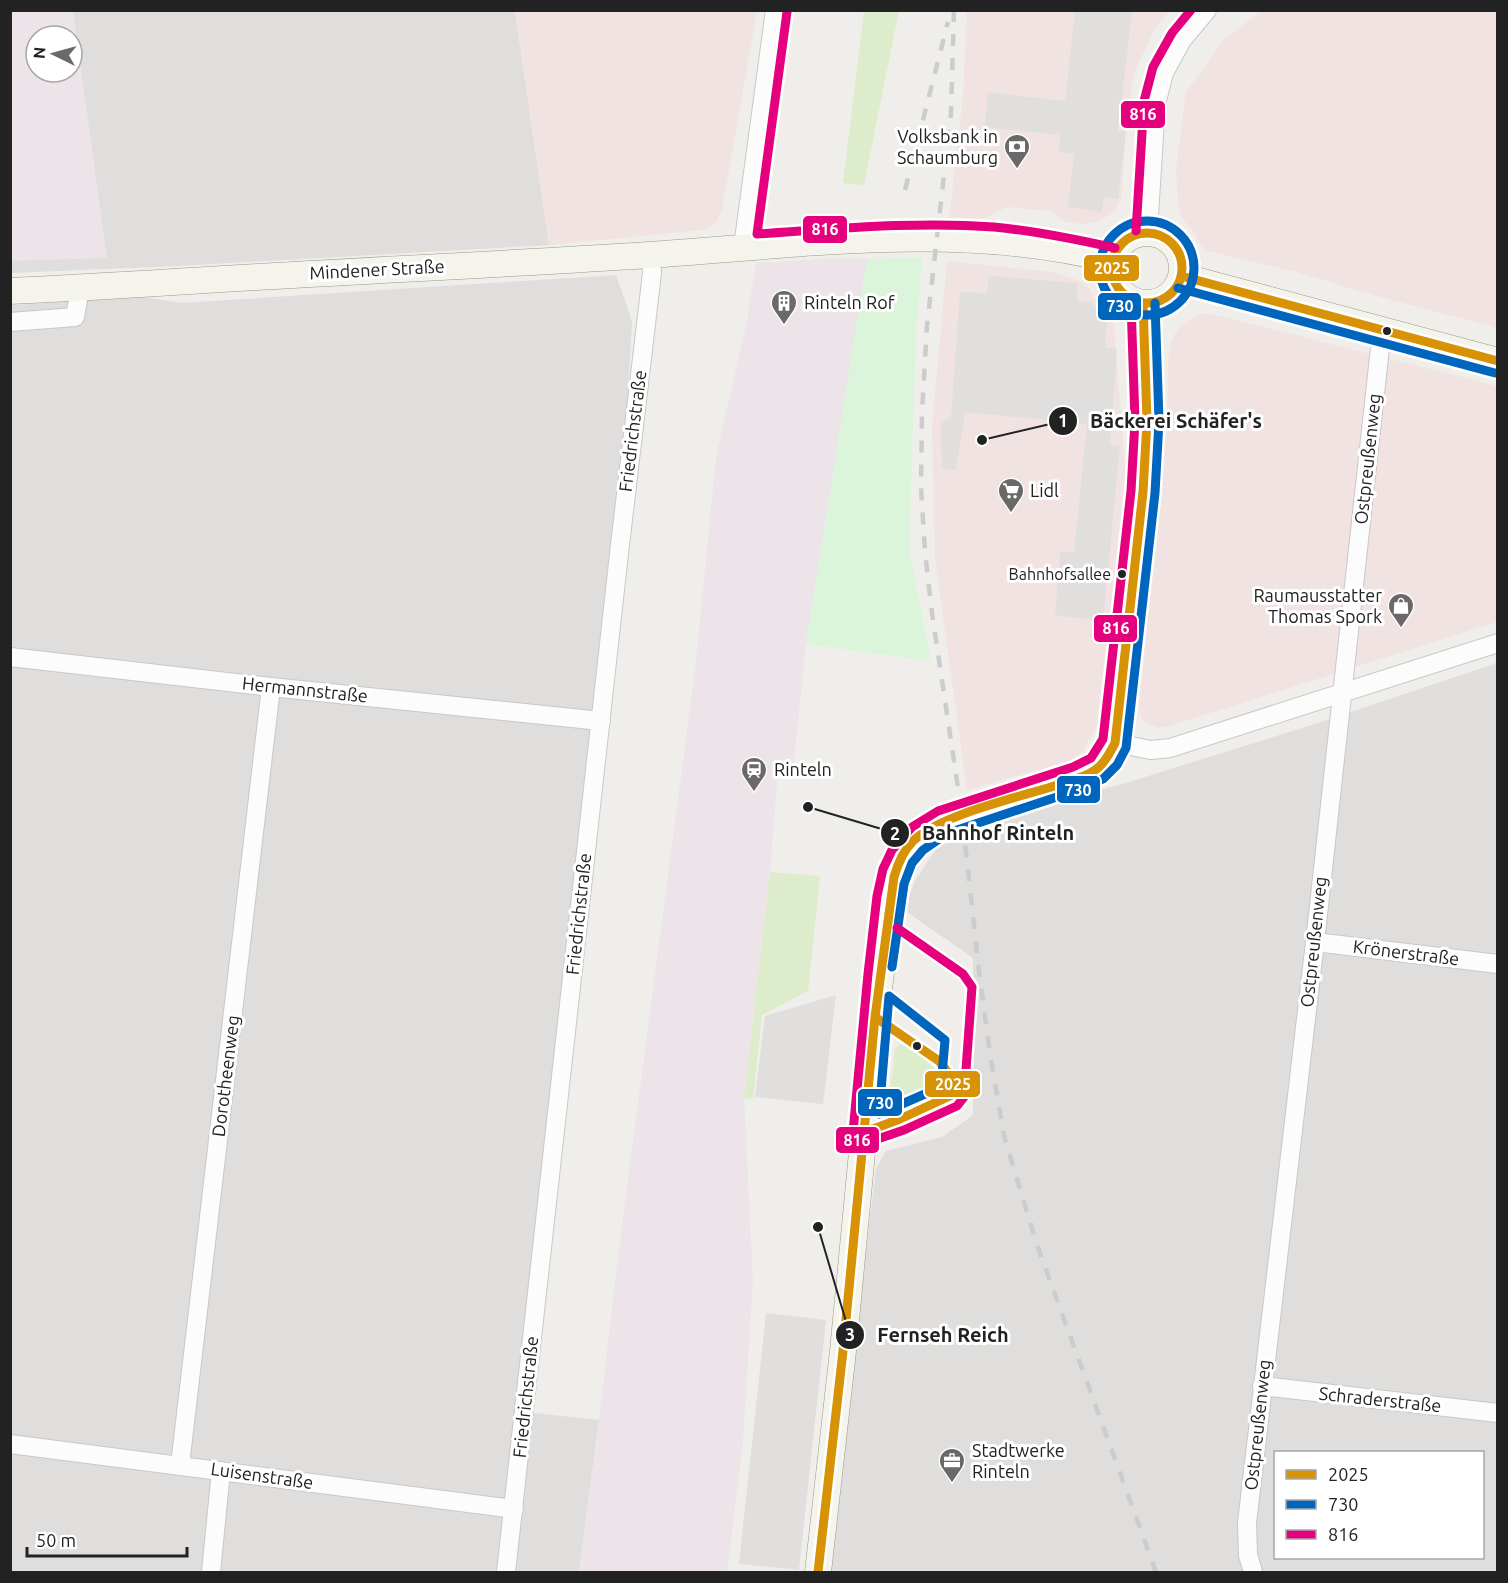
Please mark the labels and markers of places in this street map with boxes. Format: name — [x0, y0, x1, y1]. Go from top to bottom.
place label: Volksbank in Schaumburg — [897, 126, 998, 167]
bank icon: Volksbank in Schaumburg — [1002, 132, 1032, 170]
building icon: Rinteln Rof — [769, 288, 799, 326]
place label: Rinteln Rof — [804, 292, 895, 312]
unlabelled marker — [1381, 325, 1393, 337]
callout: Bäckerei Schäfer's — [1048, 402, 1274, 440]
supermarket icon: Lidl — [996, 476, 1026, 514]
place label: Lidl — [1030, 480, 1059, 500]
place label: Bahnhofsallee — [1009, 565, 1111, 583]
marker: Bahnhofsallee — [1116, 568, 1128, 580]
place label: Raumausstatter Thomas Spork — [1253, 585, 1382, 626]
shop icon: Raumausstatter Thomas Spork — [1386, 591, 1416, 629]
station icon: Rinteln — [739, 755, 769, 793]
place label: Rinteln — [774, 759, 832, 779]
callout: Bahnhof Rinteln — [880, 814, 1086, 852]
unlabelled marker — [911, 1040, 923, 1052]
callout: Fernseh Reich — [835, 1316, 1020, 1354]
place label: Stadtwerke Rinteln — [972, 1440, 1065, 1481]
office icon: Stadtwerke Rinteln — [937, 1446, 967, 1484]

